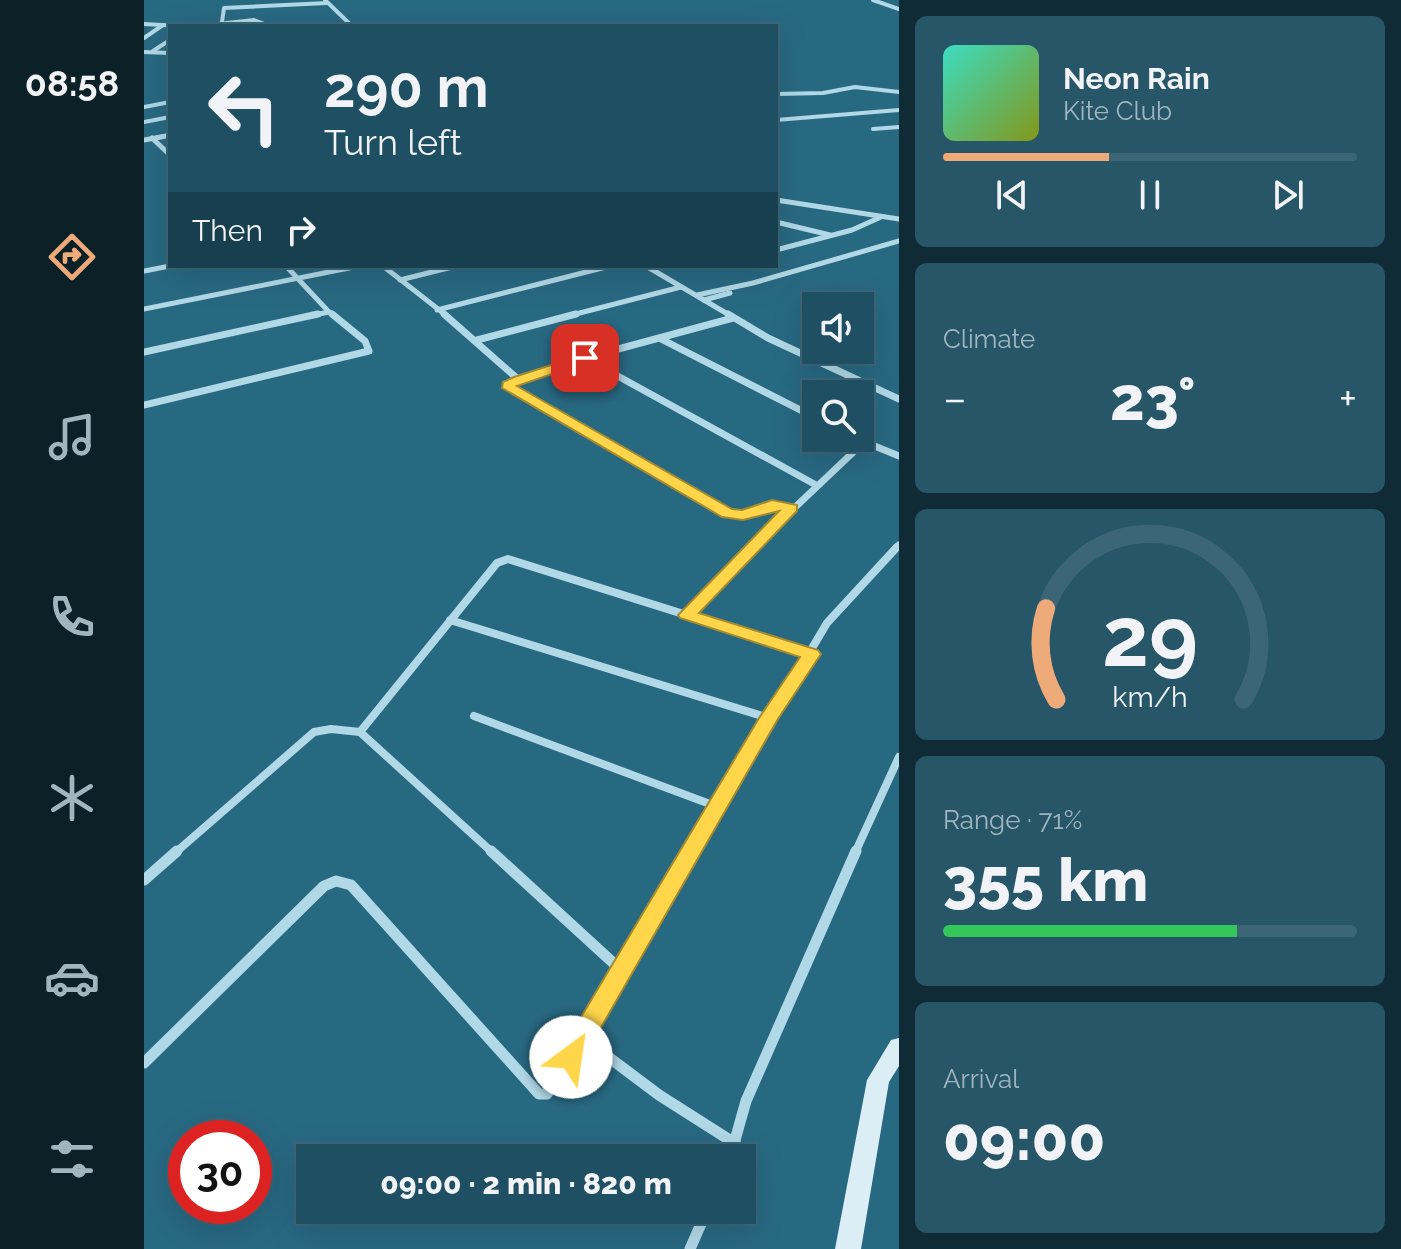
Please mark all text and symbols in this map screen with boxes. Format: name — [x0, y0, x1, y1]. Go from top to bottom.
text: 290 m — [324, 54, 489, 120]
icon: left — [192, 56, 296, 160]
text: Neon Rain — [1063, 61, 1210, 96]
text: 08:58 — [25, 62, 119, 104]
text: Kite Club — [1063, 96, 1172, 126]
text: Turn left — [324, 121, 462, 163]
icon: previous — [990, 173, 1034, 217]
icon: pause — [1128, 173, 1172, 217]
icon: next — [1266, 173, 1310, 217]
icon: right — [279, 208, 323, 252]
text: Then — [192, 213, 263, 248]
icon: directions — [44, 229, 100, 285]
map controls — [802, 292, 874, 452]
button: sound — [802, 292, 874, 364]
pin — [551, 324, 619, 392]
text: Climate — [943, 324, 1035, 354]
icon: arrive — [563, 336, 607, 380]
text: 23° — [1110, 364, 1196, 434]
text: − — [943, 373, 967, 424]
text: + — [1339, 373, 1357, 424]
button: search — [802, 380, 874, 452]
icon: music — [44, 409, 100, 465]
text: 29 — [1102, 588, 1198, 685]
icon: phone — [44, 589, 100, 645]
text: km/h — [1112, 681, 1188, 715]
icon: climate — [44, 770, 100, 826]
text: Range · 71% — [943, 805, 1082, 835]
text: 355 km — [943, 845, 1148, 915]
icon: car — [44, 950, 100, 1006]
position arrow — [529, 1015, 613, 1099]
text: Arrival — [943, 1064, 1019, 1094]
text: 09:00 — [943, 1104, 1105, 1174]
speed limit sign: 30 — [168, 1120, 272, 1224]
icon: filters — [44, 1131, 100, 1187]
text: 09:00 · 2 min · 820 m — [380, 1166, 672, 1201]

